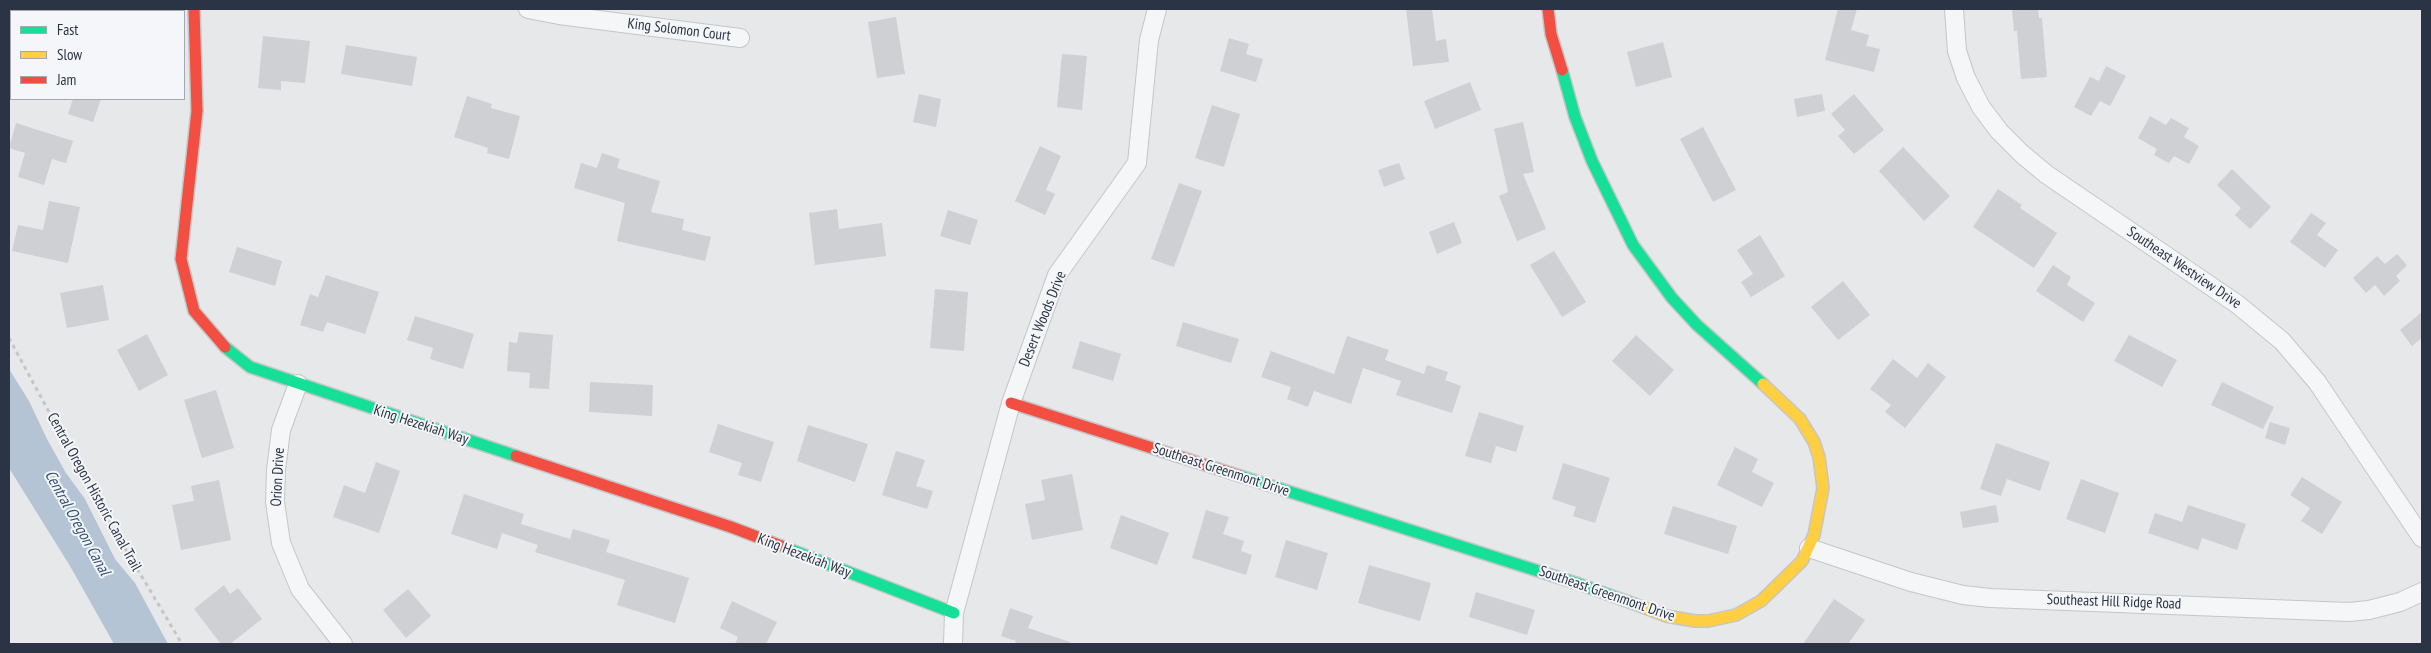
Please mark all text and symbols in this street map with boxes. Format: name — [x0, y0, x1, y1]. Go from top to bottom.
legend — [10, 10, 185, 100]
street label: King Solomon Court — [626, 15, 732, 45]
text: Fast — [57, 20, 78, 39]
text: Slow — [57, 45, 82, 64]
text: Jam — [57, 70, 76, 89]
street label: Southeast Westview Drive — [2123, 223, 2245, 313]
street label: Desert Woods Drive — [1016, 269, 1070, 369]
street label: King Hezekiah Way — [371, 401, 471, 449]
street label: Central Oregon Historic Canal Trail — [43, 410, 145, 574]
street label: Southeast Greenmont Drive — [1150, 439, 1292, 501]
street label: Orion Drive — [267, 447, 289, 507]
water label: Central Oregon Canal — [40, 467, 114, 579]
street label: King Hezekiah Way — [755, 530, 853, 582]
street label: Southeast Greenmont Drive — [1537, 562, 1677, 626]
street label: Southeast Hill Ridge Road — [2046, 591, 2182, 613]

